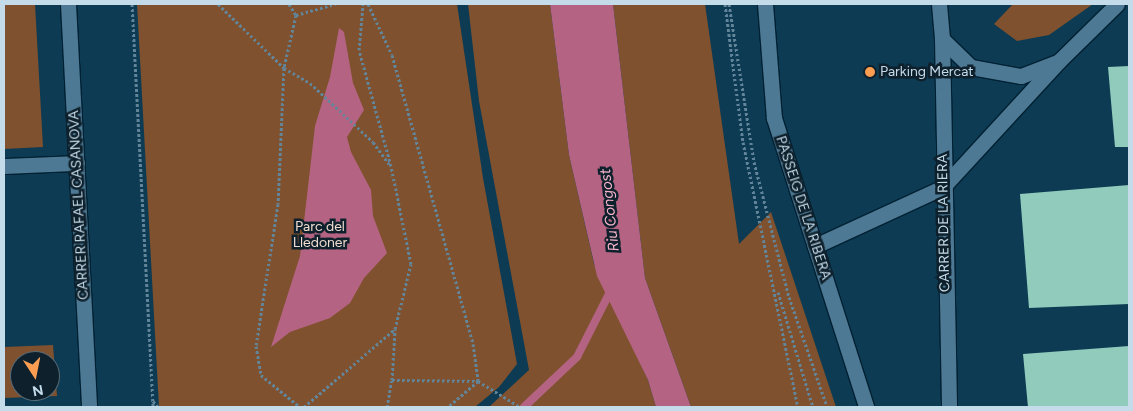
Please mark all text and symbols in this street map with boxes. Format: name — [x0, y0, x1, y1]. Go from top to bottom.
place label: Parking Mercat — [880, 64, 974, 80]
marker: Parking Mercat — [864, 66, 876, 78]
street label: CARRER RAFAEL CASANOVA — [66, 110, 92, 300]
street label: PASSEIG DE LA RIBERA — [772, 134, 834, 282]
street label: CARRER DE LA RIERA — [934, 154, 954, 292]
water label: Riu Congost — [597, 168, 623, 252]
park label: Parc del Lledoner — [293, 219, 347, 252]
north arrow — [10, 351, 60, 401]
text: N — [31, 381, 45, 400]

